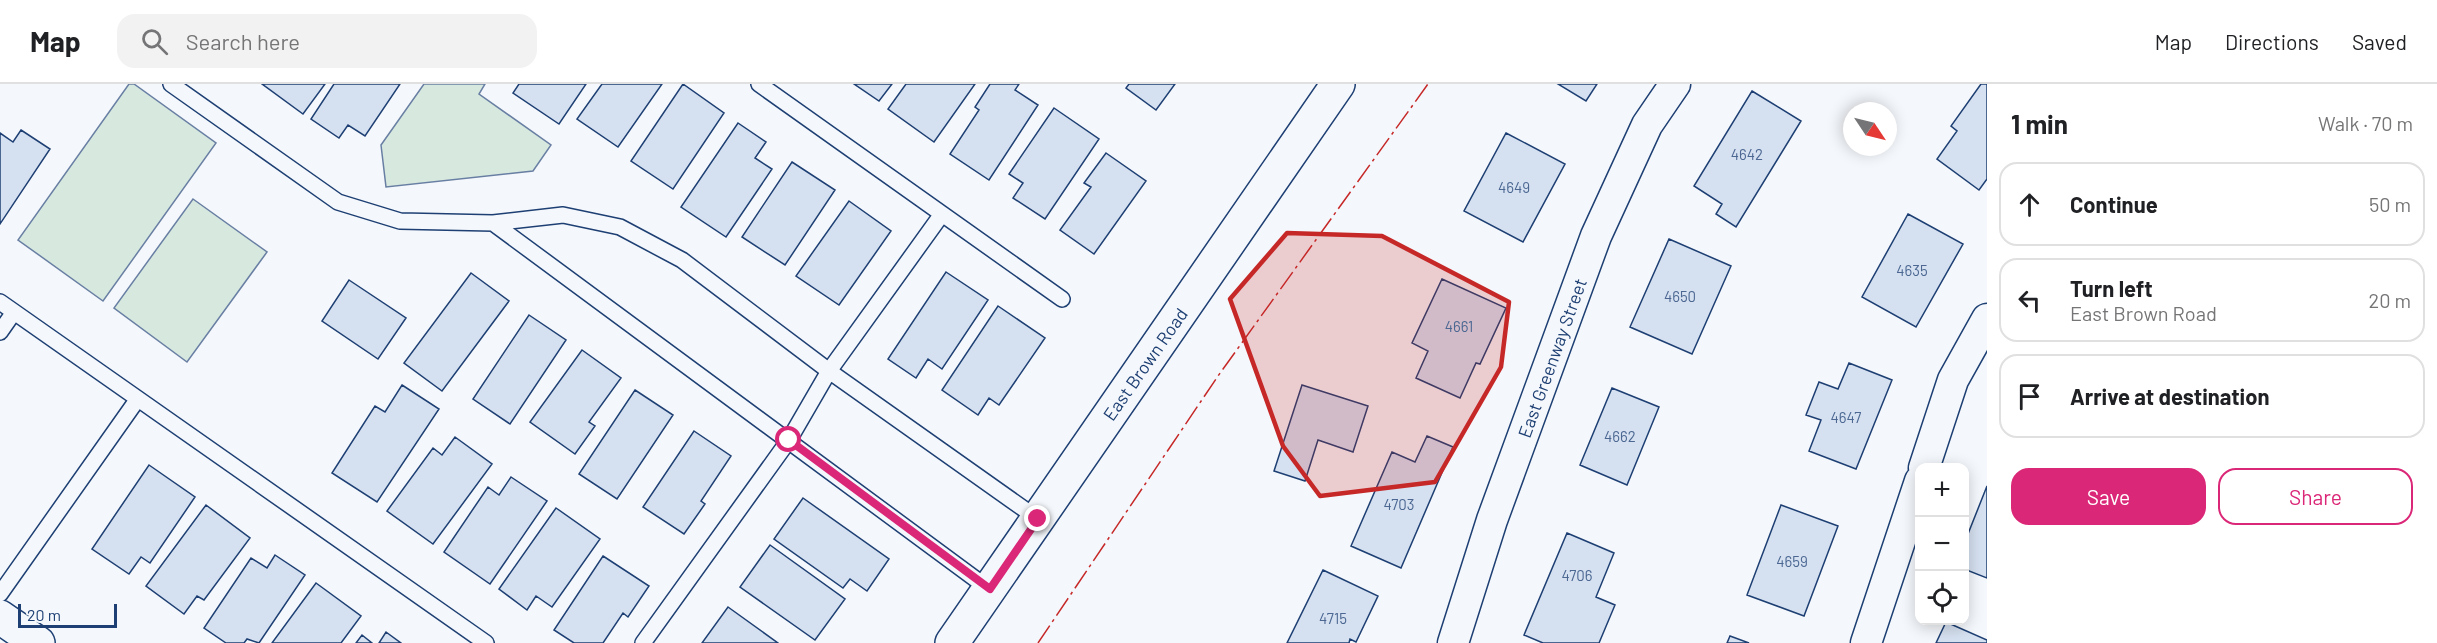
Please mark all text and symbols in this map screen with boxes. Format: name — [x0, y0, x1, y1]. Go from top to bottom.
search box — [117, 14, 537, 68]
text: Map — [30, 24, 81, 58]
icon: search — [138, 25, 171, 58]
text: Search here — [186, 28, 300, 54]
text: Map — [2155, 29, 2192, 54]
text: Directions — [2225, 29, 2319, 54]
text: Saved — [2352, 29, 2407, 54]
north arrow — [1843, 102, 1897, 156]
text: 1 min — [2011, 108, 2068, 139]
text: Walk · 70 m — [2318, 111, 2413, 135]
house number: 4642 — [1731, 145, 1763, 163]
house number: 4649 — [1498, 178, 1530, 196]
icon: ahead — [2013, 188, 2046, 221]
text: Continue — [2070, 191, 2158, 217]
text: 50 m — [2369, 192, 2411, 216]
house number: 4635 — [1896, 261, 1928, 279]
street label: East Greenway Street — [1513, 275, 1591, 441]
text: Turn left — [2070, 275, 2153, 301]
icon: left — [2013, 284, 2046, 317]
house number: 4650 — [1664, 287, 1696, 305]
text: 20 m — [2368, 288, 2411, 312]
text: East Brown Road — [2070, 301, 2217, 325]
street label: East Brown Road — [1098, 304, 1192, 424]
house number: 4661 — [1445, 317, 1473, 335]
icon: arrive — [2013, 380, 2046, 413]
text: Arrive at destination — [2070, 383, 2269, 409]
house number: 4647 — [1831, 408, 1861, 426]
route start — [775, 426, 801, 452]
house number: 4662 — [1604, 427, 1636, 445]
map controls — [1915, 463, 1969, 625]
button: + — [1915, 463, 1969, 517]
button: Save — [2011, 468, 2206, 525]
button: Share — [2218, 468, 2413, 525]
house number: 4703 — [1383, 495, 1415, 513]
route end — [1024, 505, 1050, 531]
button: − — [1915, 517, 1969, 571]
house number: 4659 — [1776, 552, 1808, 570]
house number: 4706 — [1561, 566, 1593, 584]
button: locate — [1915, 571, 1969, 625]
scale bar — [18, 601, 117, 628]
text: 20 m — [27, 605, 61, 624]
house number: 4715 — [1319, 609, 1347, 627]

